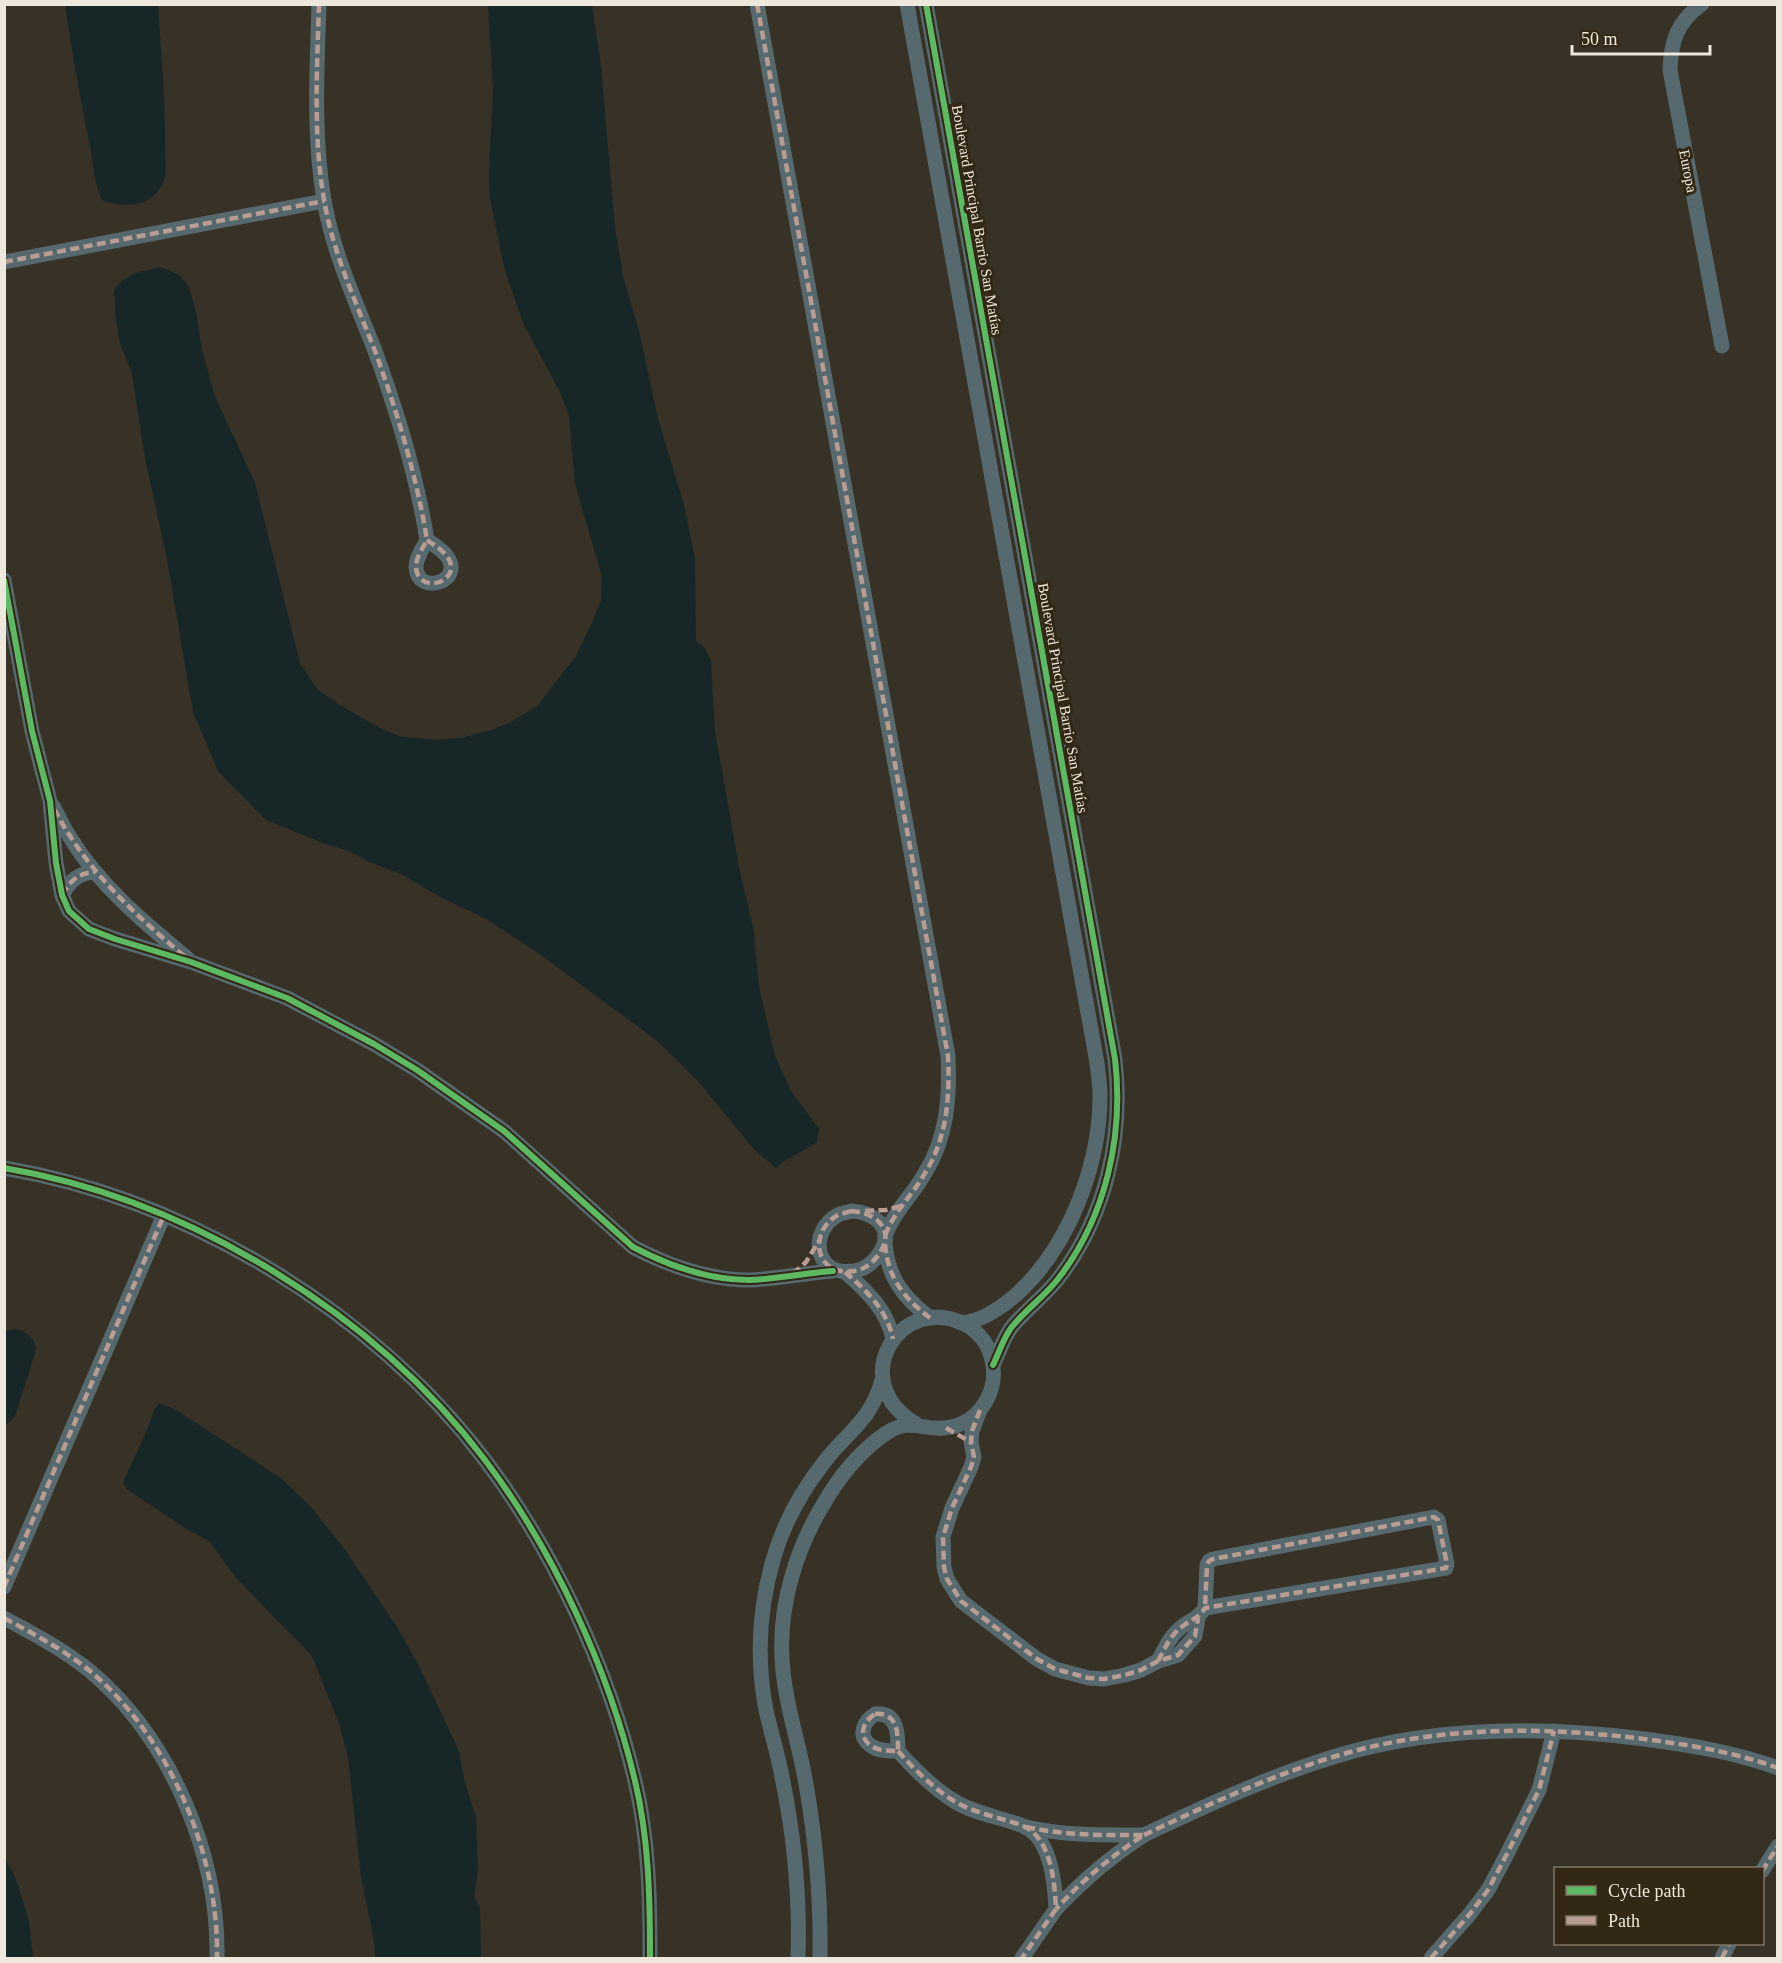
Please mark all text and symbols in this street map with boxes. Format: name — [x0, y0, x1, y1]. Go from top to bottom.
scale bar — [1572, 18, 1710, 56]
text: 50 m — [1581, 29, 1618, 49]
street label: Boulevard Principal Barrio San Matías — [949, 104, 1005, 336]
street label: Europa — [1676, 148, 1700, 194]
street label: Boulevard Principal Barrio San Matías — [1035, 582, 1091, 814]
legend — [1554, 1867, 1764, 1945]
text: Cycle path — [1608, 1881, 1685, 1901]
text: Path — [1608, 1911, 1640, 1931]

